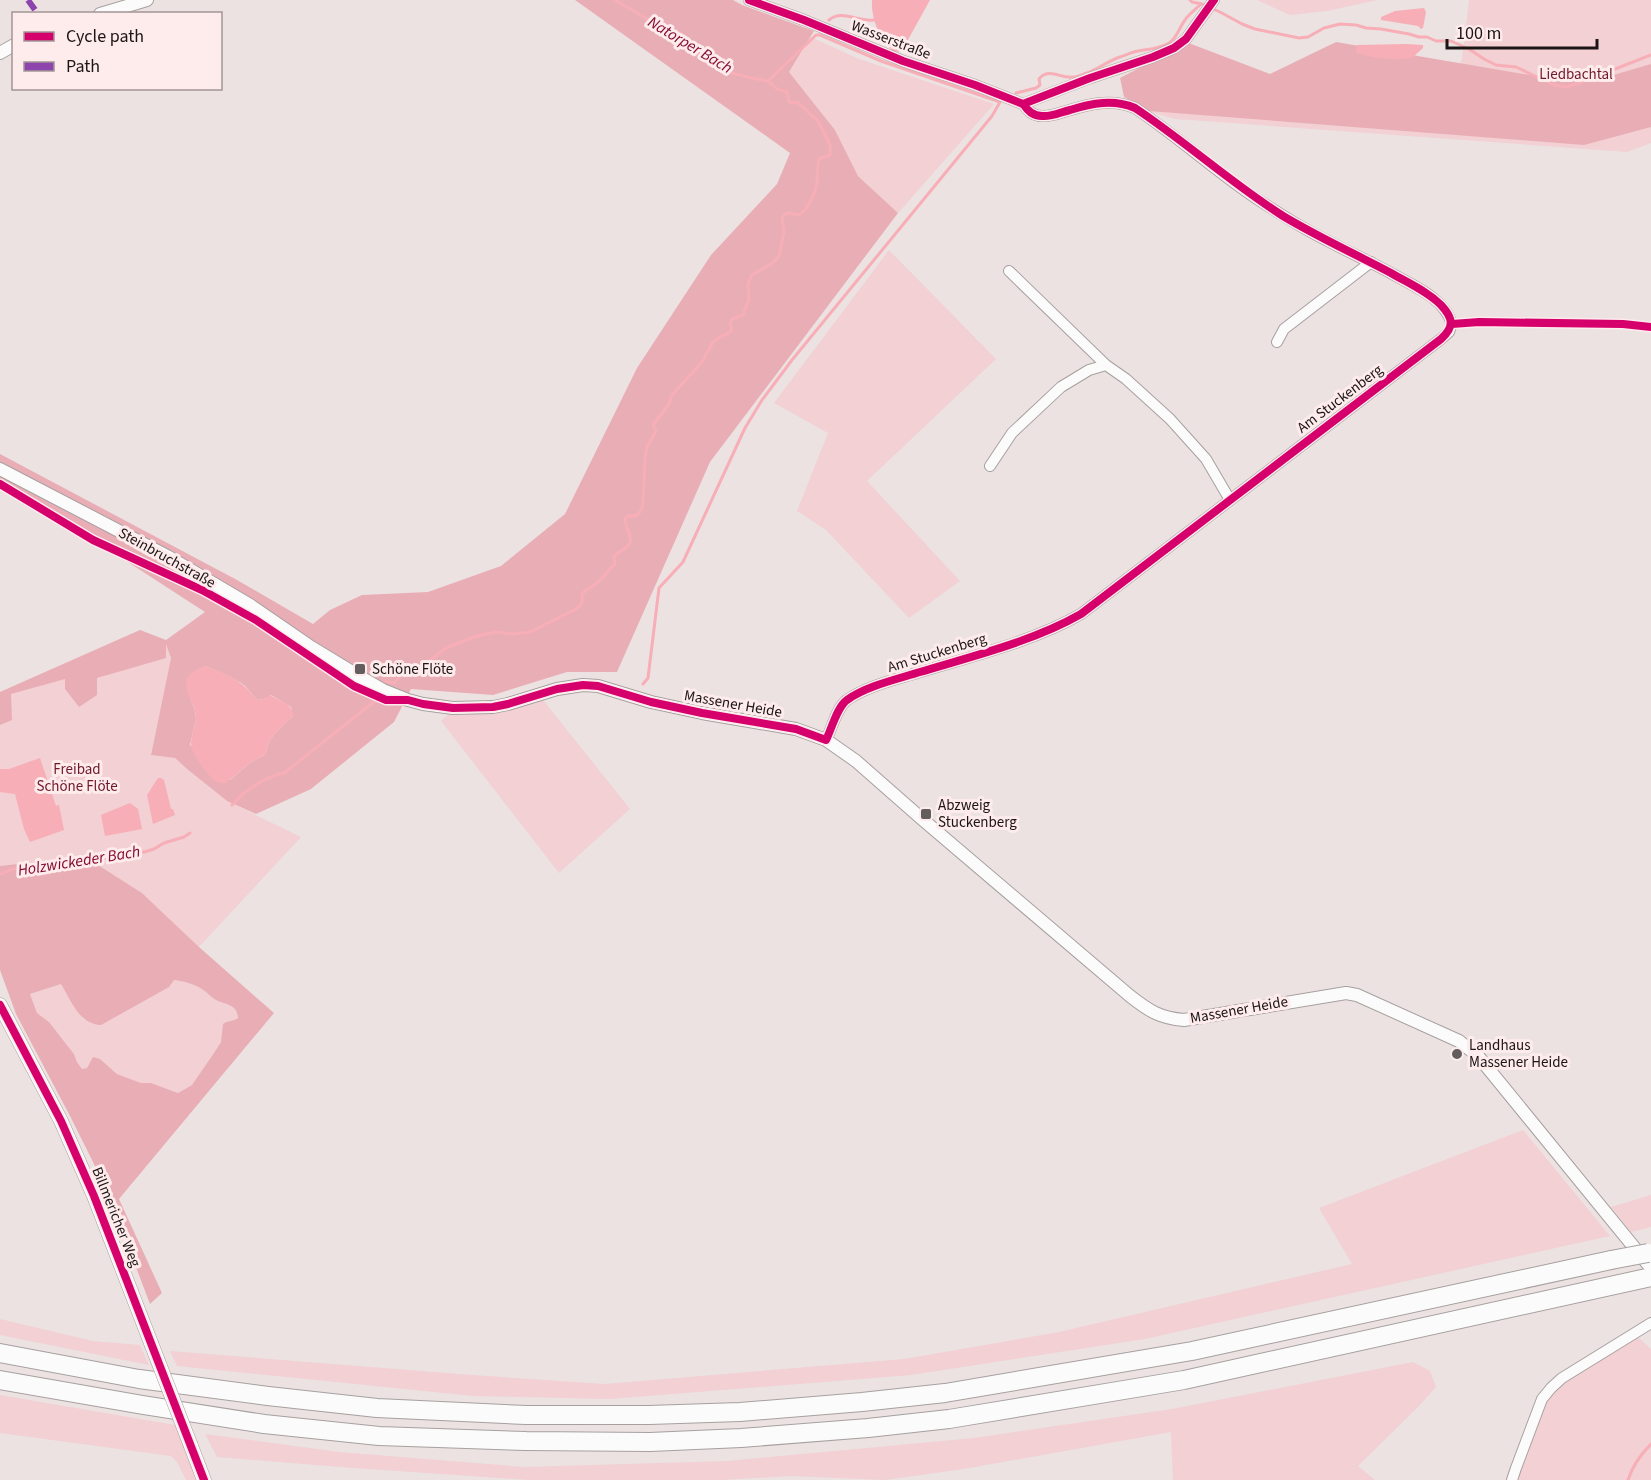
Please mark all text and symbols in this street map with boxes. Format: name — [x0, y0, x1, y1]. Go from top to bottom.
water label: Natorper Bach — [644, 11, 736, 79]
legend — [12, 12, 222, 90]
scale bar — [1447, 12, 1597, 50]
street label: Wasserstraße — [848, 15, 934, 65]
text: 100 m — [1456, 21, 1501, 46]
text: Cycle path — [66, 24, 144, 49]
text: Path — [66, 54, 100, 79]
park label: Liedbachtal — [1539, 64, 1613, 85]
street label: Am Stuckenberg — [1293, 360, 1388, 438]
street label: Steinbruchstraße — [115, 523, 219, 593]
street label: Am Stuckenberg — [885, 628, 989, 678]
place label: Schöne Flöte — [372, 659, 453, 680]
marker: Schöne Flöte — [353, 662, 367, 676]
street label: Massener Heide — [682, 685, 784, 723]
park label: Freibad Schöne Flöte — [36, 759, 118, 797]
place label: Abzweig Stuckenberg — [938, 795, 1017, 833]
marker: Abzweig Stuckenberg — [919, 807, 933, 821]
water label: Holzwickeder Bach — [16, 840, 142, 882]
street label: Massener Heide — [1188, 991, 1290, 1029]
place label: Landhaus Massener Heide — [1469, 1035, 1568, 1073]
marker: Landhaus Massener Heide — [1450, 1047, 1464, 1061]
street label: Billmericher Weg — [86, 1164, 146, 1271]

